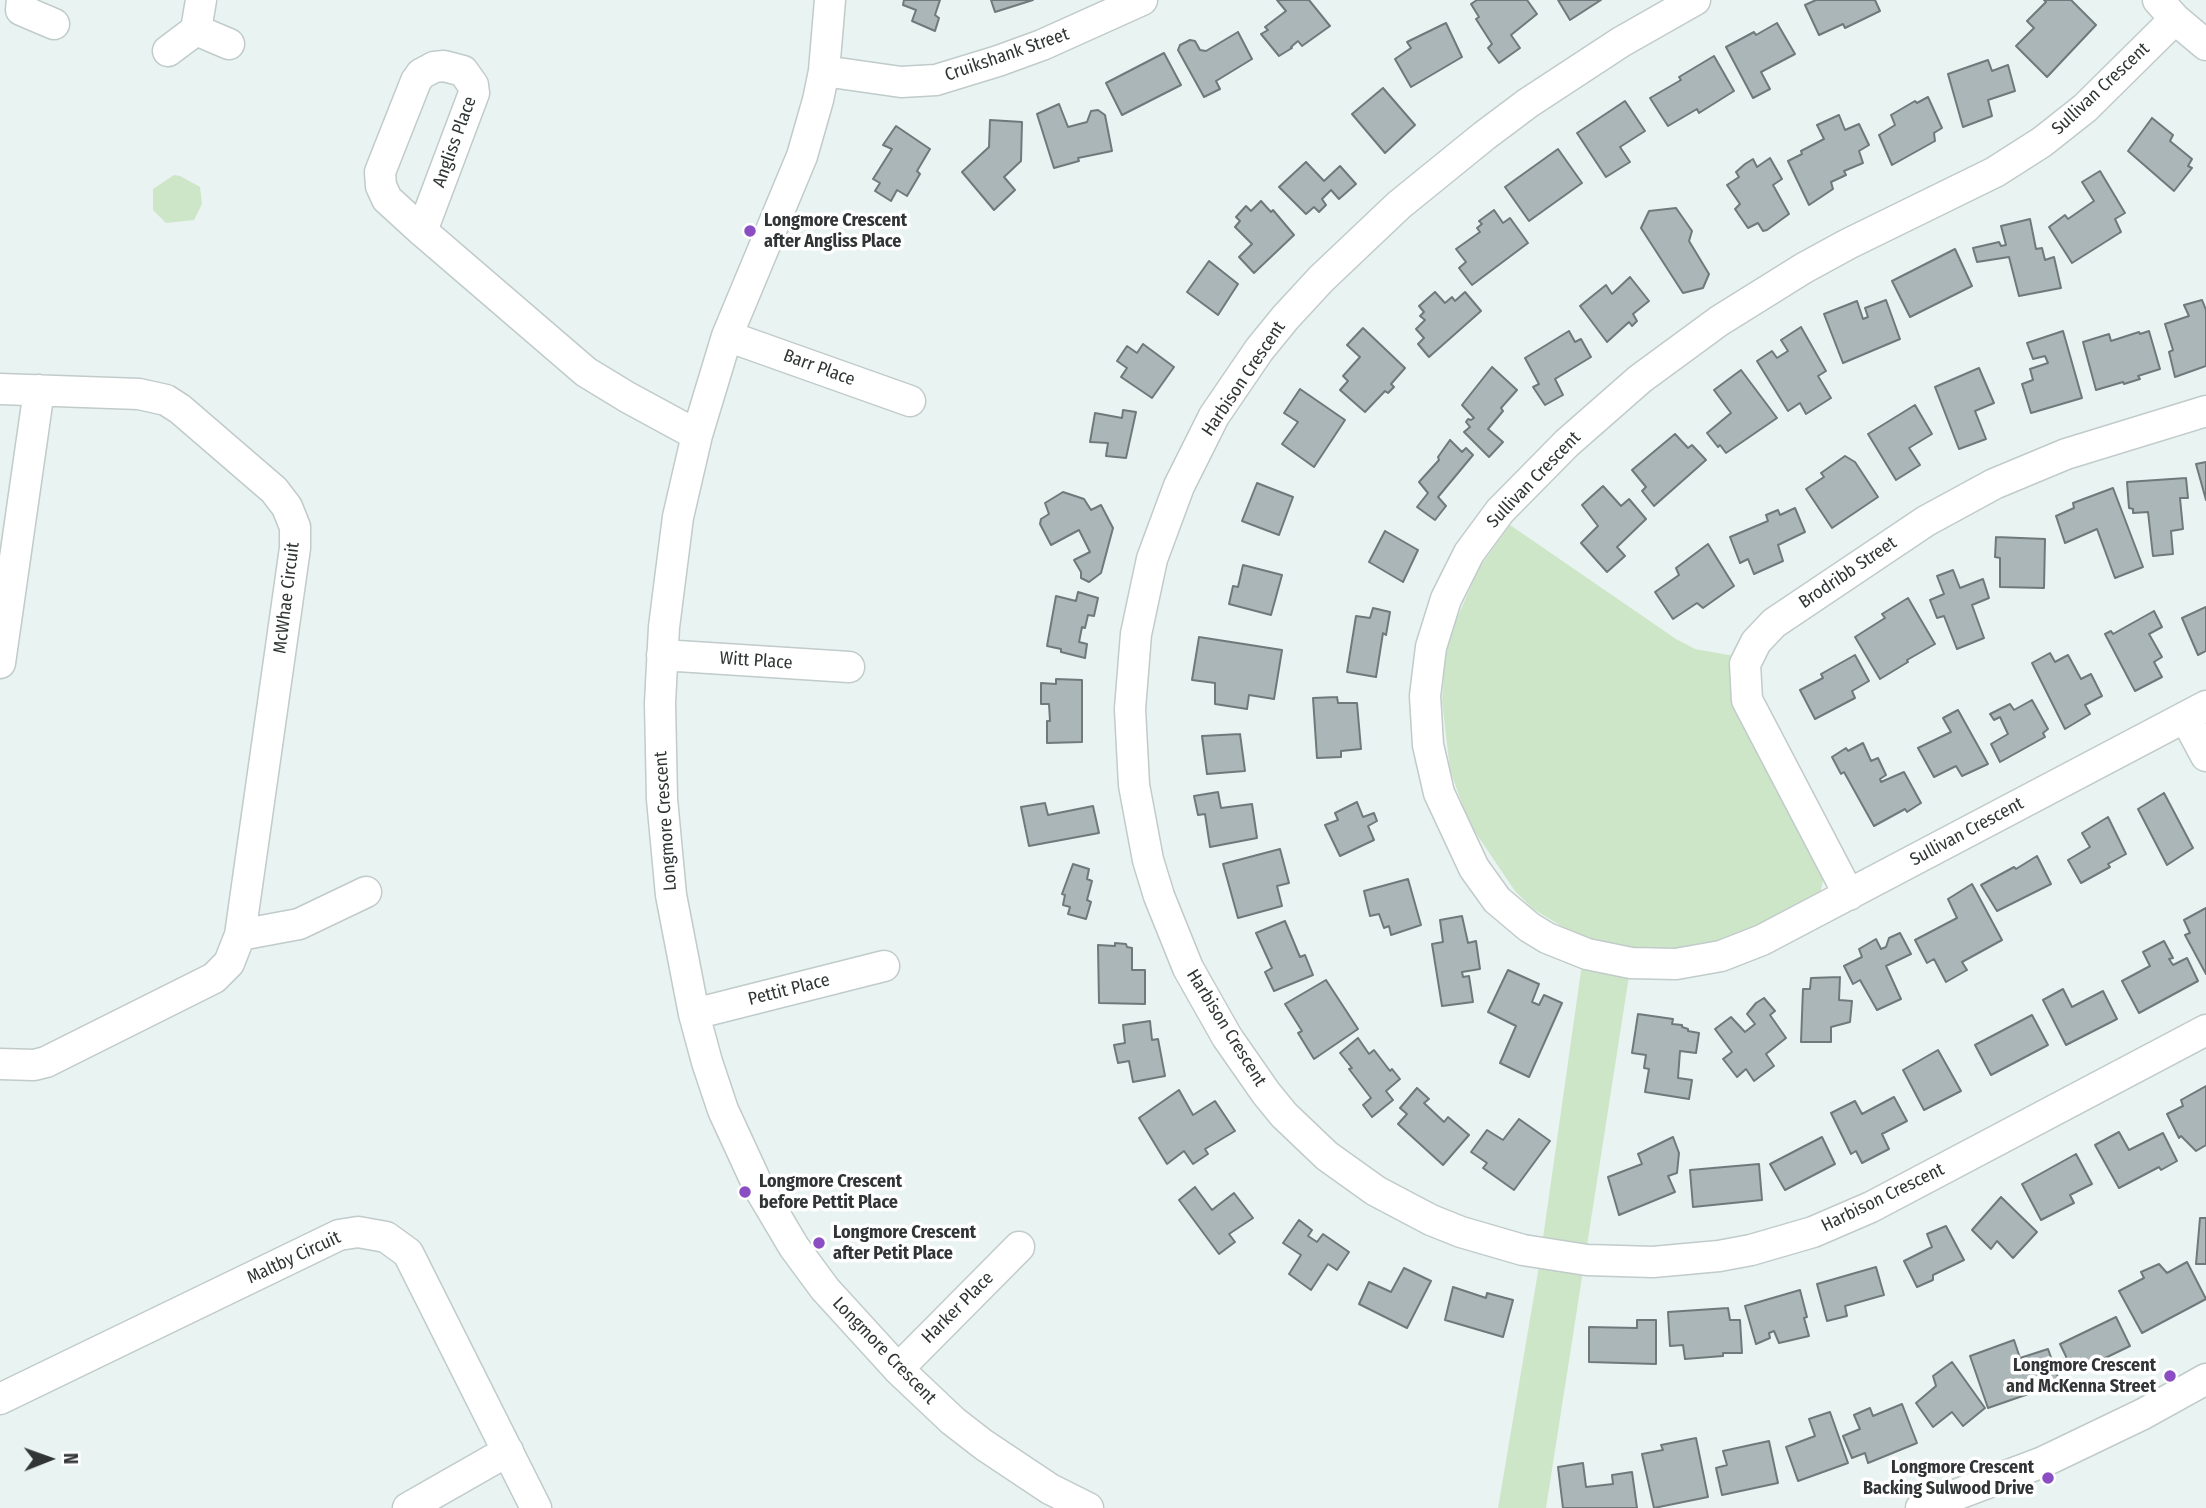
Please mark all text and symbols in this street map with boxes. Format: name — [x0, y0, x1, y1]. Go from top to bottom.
street label: Cruikshank Street — [942, 24, 1072, 86]
street label: Sullivan Crescent — [2048, 38, 2154, 140]
street label: Angliss Place — [429, 94, 481, 190]
place label: Longmore Crescent after Angliss Place — [764, 210, 907, 252]
marker: Longmore Crescent after Angliss Place — [742, 223, 758, 239]
street label: Harbison Crescent — [1198, 317, 1290, 441]
street label: Barr Place — [780, 345, 858, 391]
street label: Sullivan Crescent — [1483, 427, 1585, 533]
street label: Brodribb Street — [1795, 532, 1901, 614]
street label: McWhae Circuit — [269, 541, 305, 655]
street label: Witt Place — [719, 648, 793, 674]
street label: Longmore Crescent — [650, 750, 682, 892]
street label: Sullivan Crescent — [1907, 793, 2027, 871]
street label: Harbison Crescent — [1181, 966, 1271, 1090]
street label: Pettit Place — [746, 969, 832, 1011]
street label: Harbison Crescent — [1818, 1159, 1948, 1237]
place label: Longmore Crescent before Pettit Place — [759, 1171, 902, 1214]
marker: Longmore Crescent before Pettit Place — [737, 1184, 753, 1200]
place label: Longmore Crescent after Petit Place — [833, 1222, 976, 1264]
street label: Maltby Circuit — [244, 1227, 344, 1289]
marker: Longmore Crescent after Petit Place — [811, 1235, 827, 1251]
street label: Harker Place — [918, 1268, 998, 1348]
street label: Longmore Crescent — [828, 1293, 940, 1409]
place label: Longmore Crescent and McKenna Street — [2006, 1355, 2156, 1398]
marker: Longmore Crescent and McKenna Street — [2162, 1368, 2178, 1384]
north arrow — [14, 1424, 84, 1494]
text: N — [59, 1453, 82, 1465]
place label: Longmore Crescent Backing Sulwood Drive — [1863, 1457, 2034, 1500]
marker: Longmore Crescent Backing Sulwood Drive — [2040, 1470, 2056, 1486]

